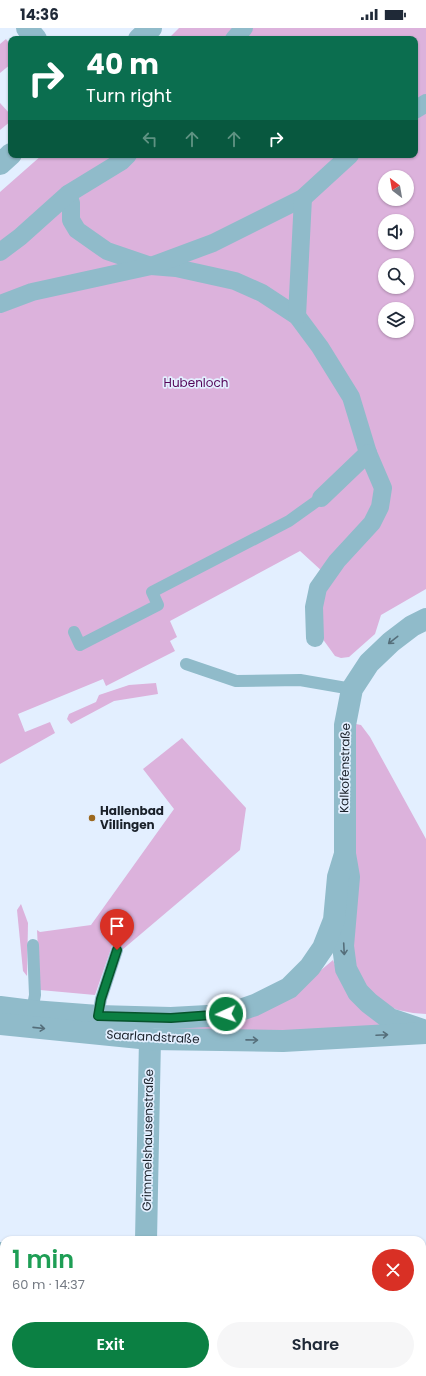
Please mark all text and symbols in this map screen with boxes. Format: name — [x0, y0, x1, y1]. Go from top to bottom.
text: 14:36 — [20, 4, 59, 25]
text: 40 m — [86, 45, 159, 84]
icon: right — [20, 52, 72, 104]
text: Turn right — [86, 83, 172, 108]
icon: left — [139, 128, 161, 150]
icon: ahead — [181, 128, 203, 150]
icon: ahead — [223, 128, 245, 150]
icon: right — [265, 128, 287, 150]
north arrow — [378, 170, 414, 206]
map controls — [378, 170, 414, 338]
button: sound — [378, 214, 414, 250]
button: search — [378, 258, 414, 294]
button: layers — [378, 302, 414, 338]
park label: Hubenloch — [164, 374, 228, 391]
one-way arrow — [388, 636, 399, 645]
street label: Kalkofenstraße — [335, 723, 354, 813]
place label: Hallenbad Villingen — [100, 802, 164, 833]
marker: Hallenbad Villingen — [87, 813, 97, 823]
pin — [100, 909, 134, 950]
icon: arrive — [106, 915, 128, 937]
one-way arrow — [340, 942, 348, 955]
position arrow — [205, 993, 247, 1035]
one-way arrow — [32, 1025, 45, 1032]
street label: Saarlandstraße — [106, 1026, 200, 1047]
one-way arrow — [375, 1032, 388, 1039]
one-way arrow — [245, 1037, 258, 1044]
street label: Grimmelshausenstraße — [138, 1069, 157, 1211]
text: 1 min — [12, 1243, 74, 1276]
button: close — [372, 1249, 414, 1291]
text: 60 m · 14:37 — [12, 1275, 85, 1294]
button: Exit — [12, 1322, 209, 1368]
button: Share — [217, 1322, 414, 1368]

